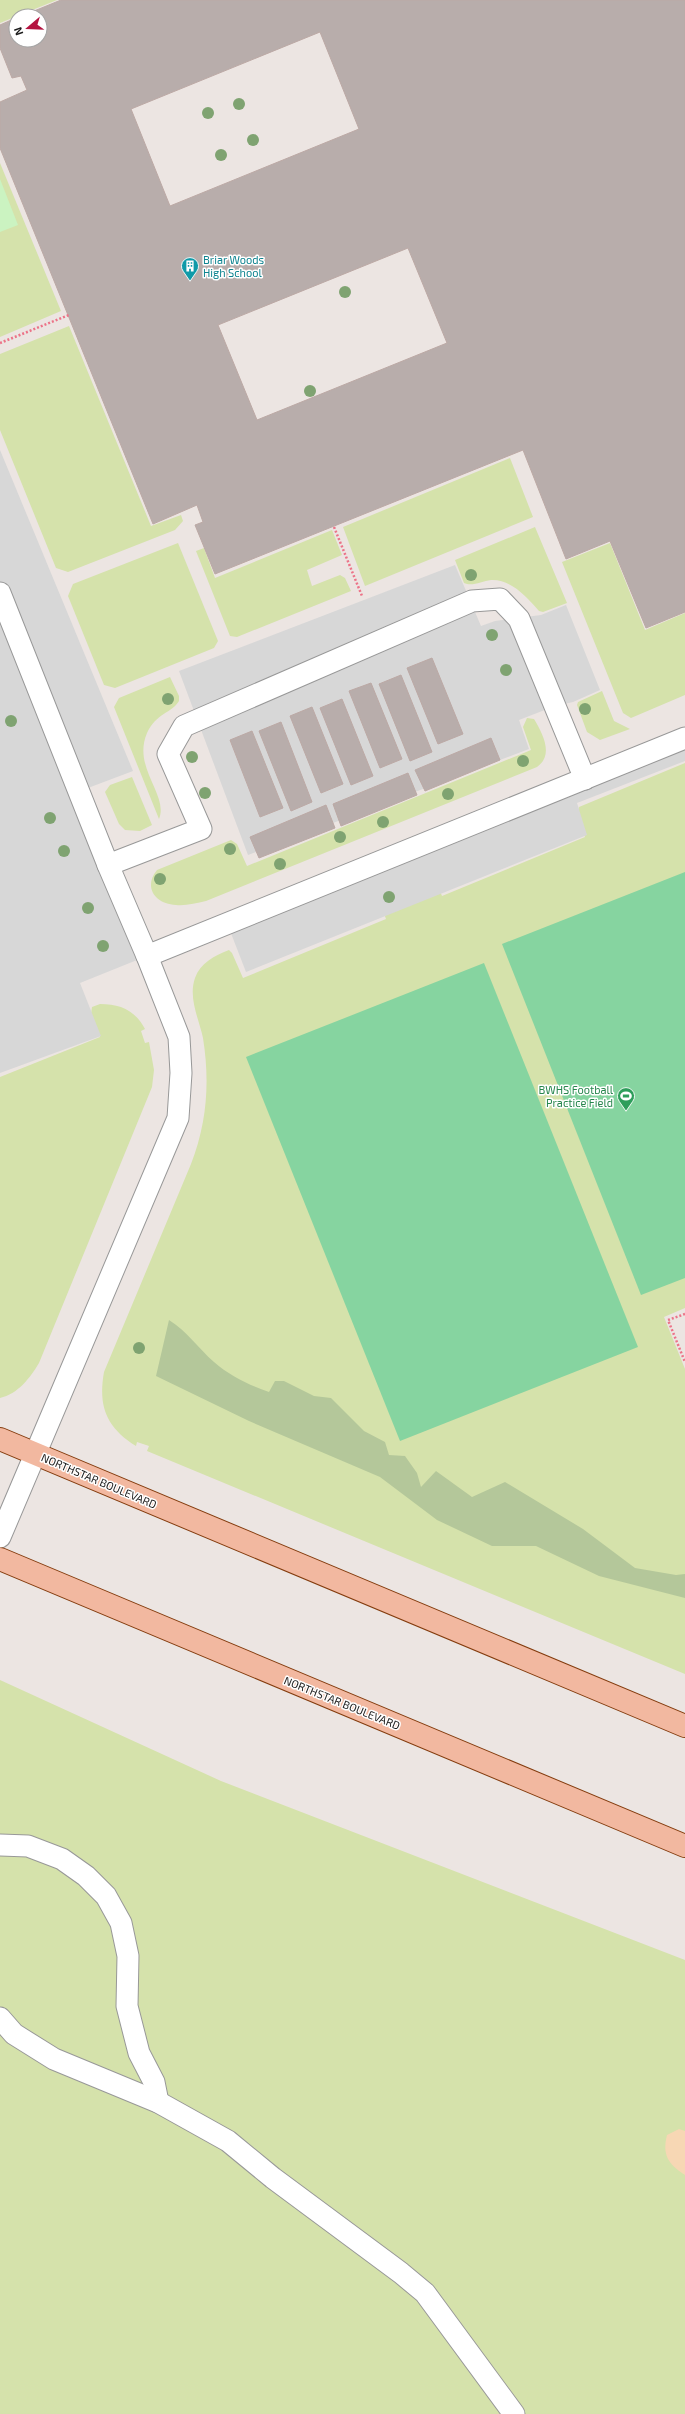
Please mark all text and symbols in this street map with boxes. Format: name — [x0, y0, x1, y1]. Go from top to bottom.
north arrow — [8, 8, 48, 48]
text: N — [11, 25, 26, 37]
place label: Briar Woods High School — [203, 253, 265, 279]
building icon: Briar Woods High School — [180, 256, 200, 281]
place label: BWHS Football Practice Field — [539, 1083, 614, 1109]
sports icon: BWHS Football Practice Field — [616, 1086, 636, 1111]
street label: NORTHSTAR BOULEVARD — [40, 1450, 159, 1511]
street label: NORTHSTAR BOULEVARD — [282, 1673, 402, 1732]

